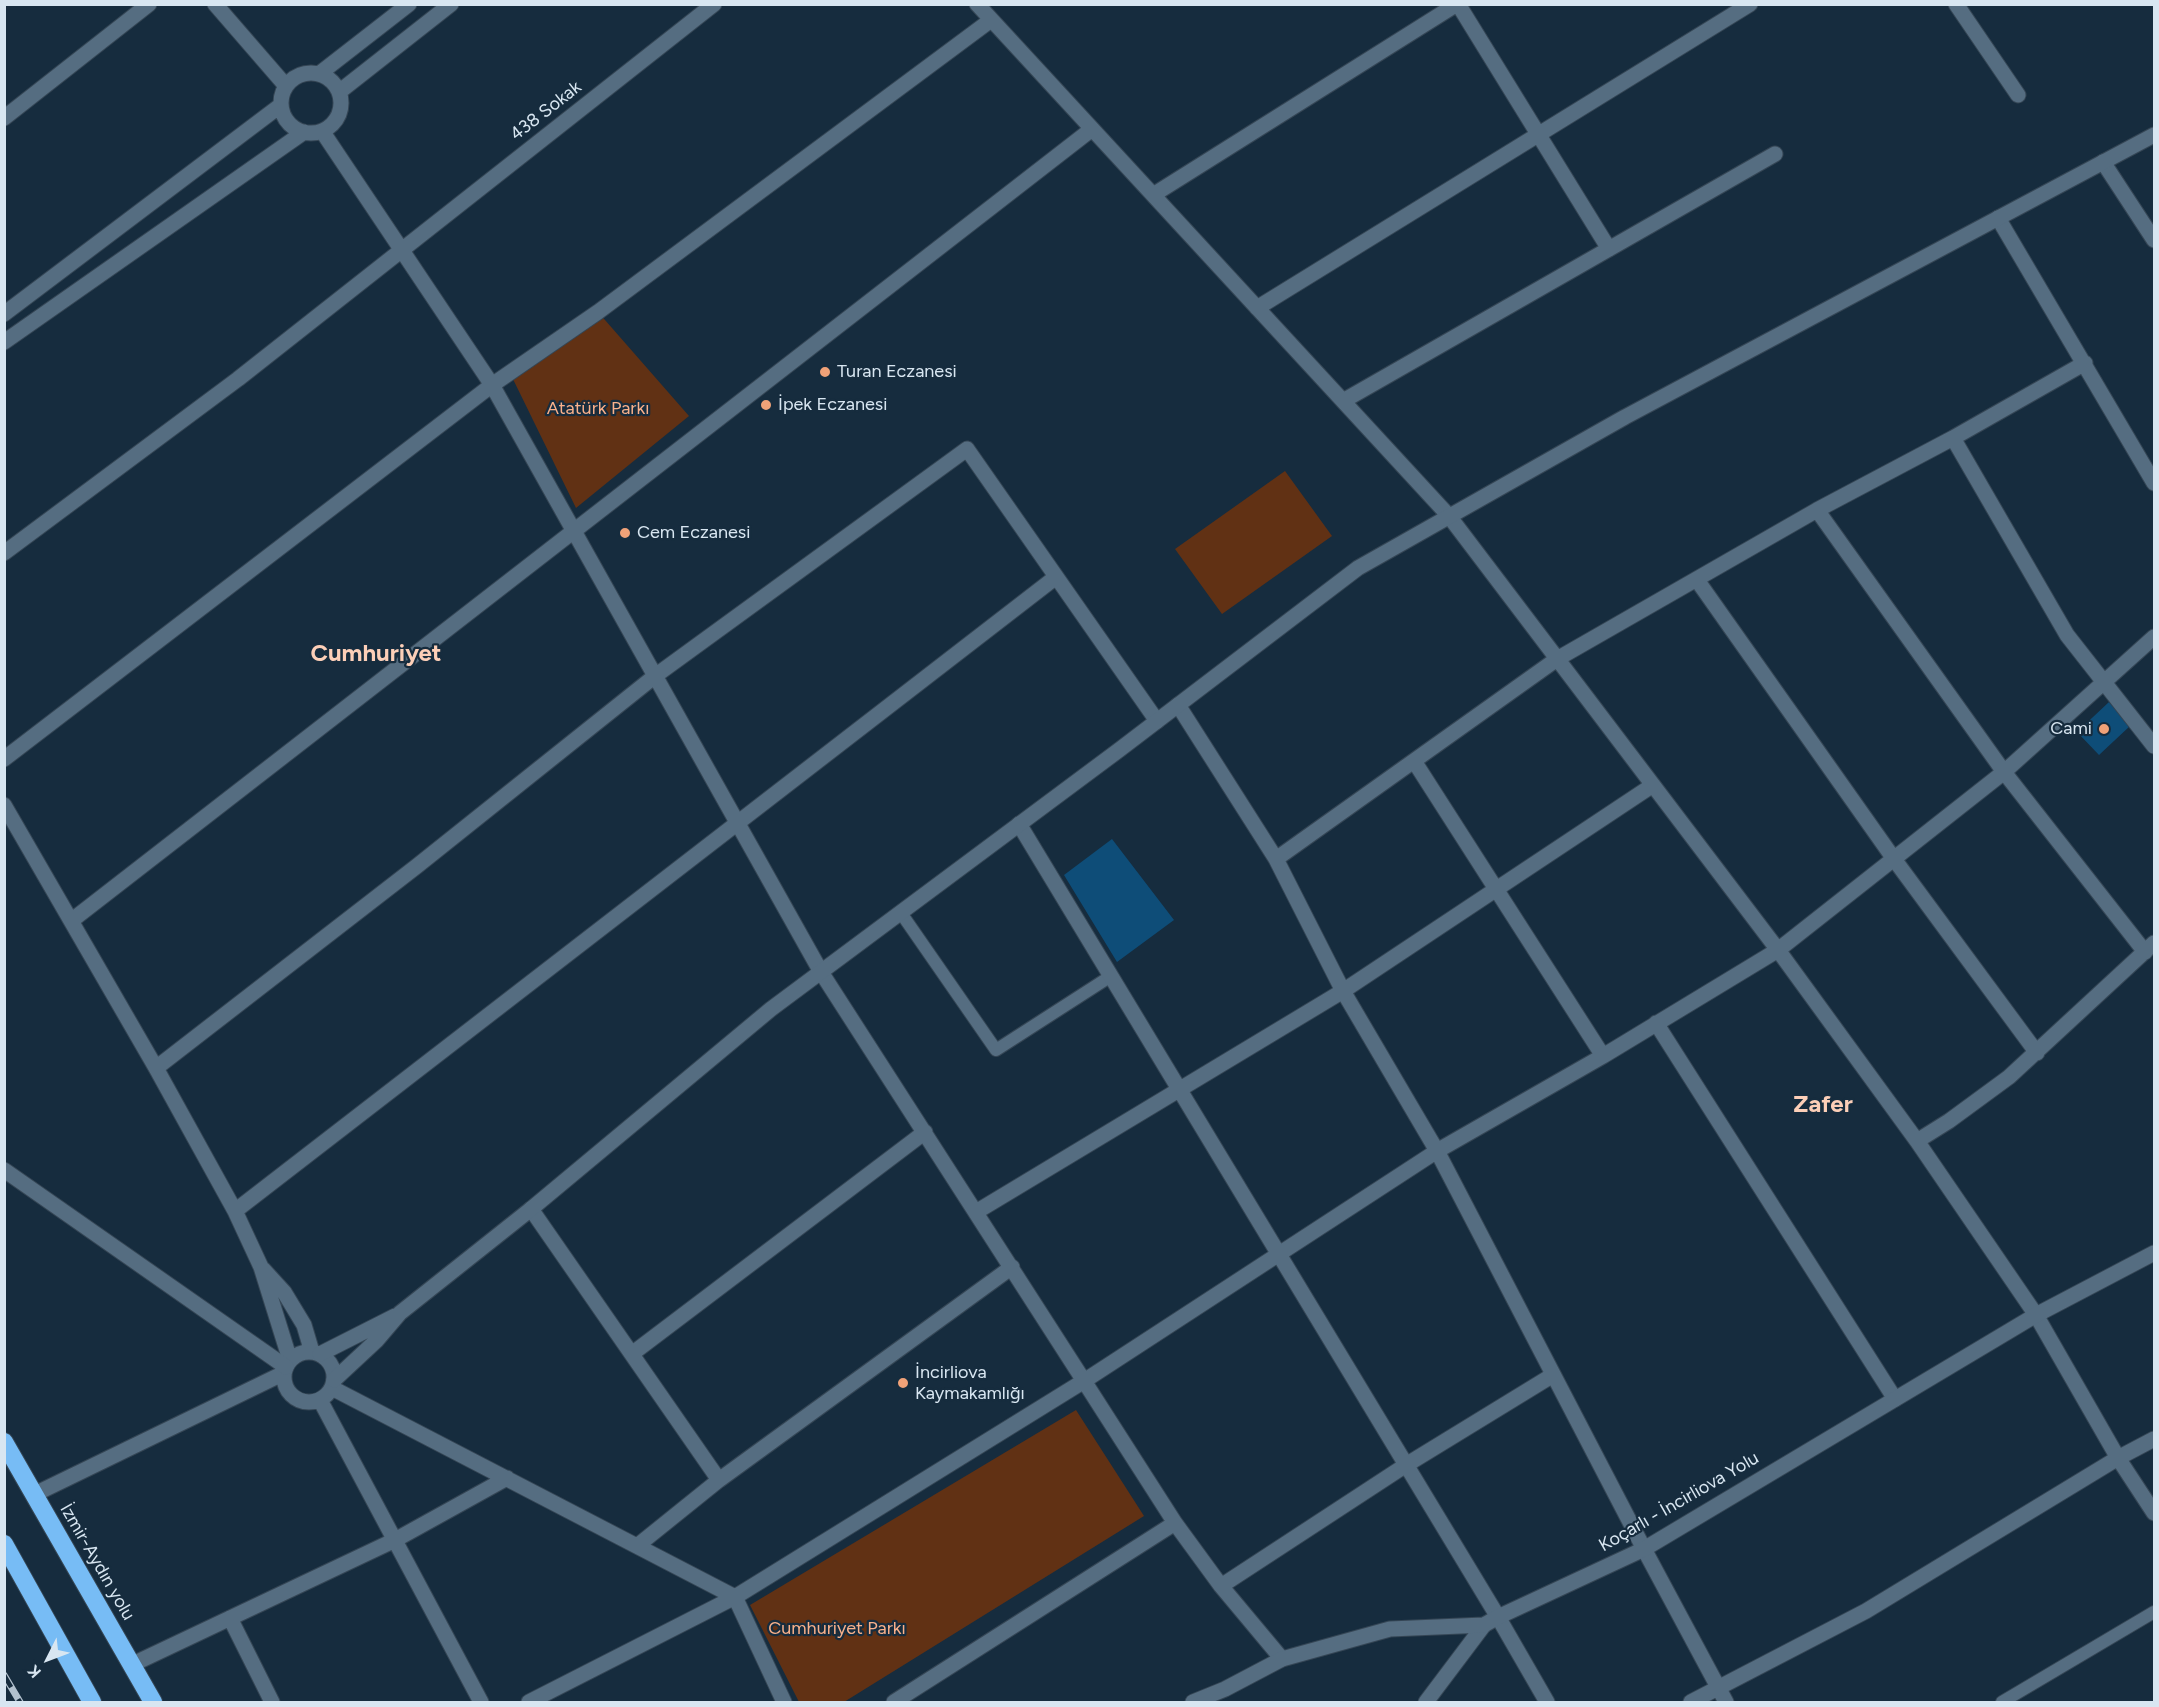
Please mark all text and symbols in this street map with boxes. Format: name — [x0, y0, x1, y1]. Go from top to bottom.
street label: 438 Sokak — [506, 77, 586, 145]
place label: Turan Eczanesi — [837, 361, 957, 383]
marker: Turan Eczanesi — [818, 365, 832, 379]
place label: İpek Eczanesi — [778, 394, 887, 416]
park label: Atatürk Parkı — [547, 398, 649, 420]
marker: İpek Eczanesi — [759, 398, 773, 412]
place label: Cem Eczanesi — [637, 522, 750, 544]
marker: Cem Eczanesi — [618, 526, 632, 540]
district label: Cumhuriyet — [310, 640, 442, 668]
place label: Cami — [2050, 718, 2092, 740]
marker: Cami — [2097, 722, 2111, 736]
district label: Zafer — [1793, 1091, 1853, 1119]
place label: İncirliova Kaymakamlığı — [915, 1362, 1025, 1404]
marker: İncirliova Kaymakamlığı — [896, 1376, 910, 1390]
street label: Koçarlı - İncirliova Yolu — [1595, 1447, 1763, 1557]
street label: İzmir-Aydın yolu — [55, 1500, 139, 1624]
park label: Cumhuriyet Parkı — [768, 1618, 906, 1640]
north arrow — [18, 1629, 78, 1689]
text: K — [24, 1661, 45, 1682]

